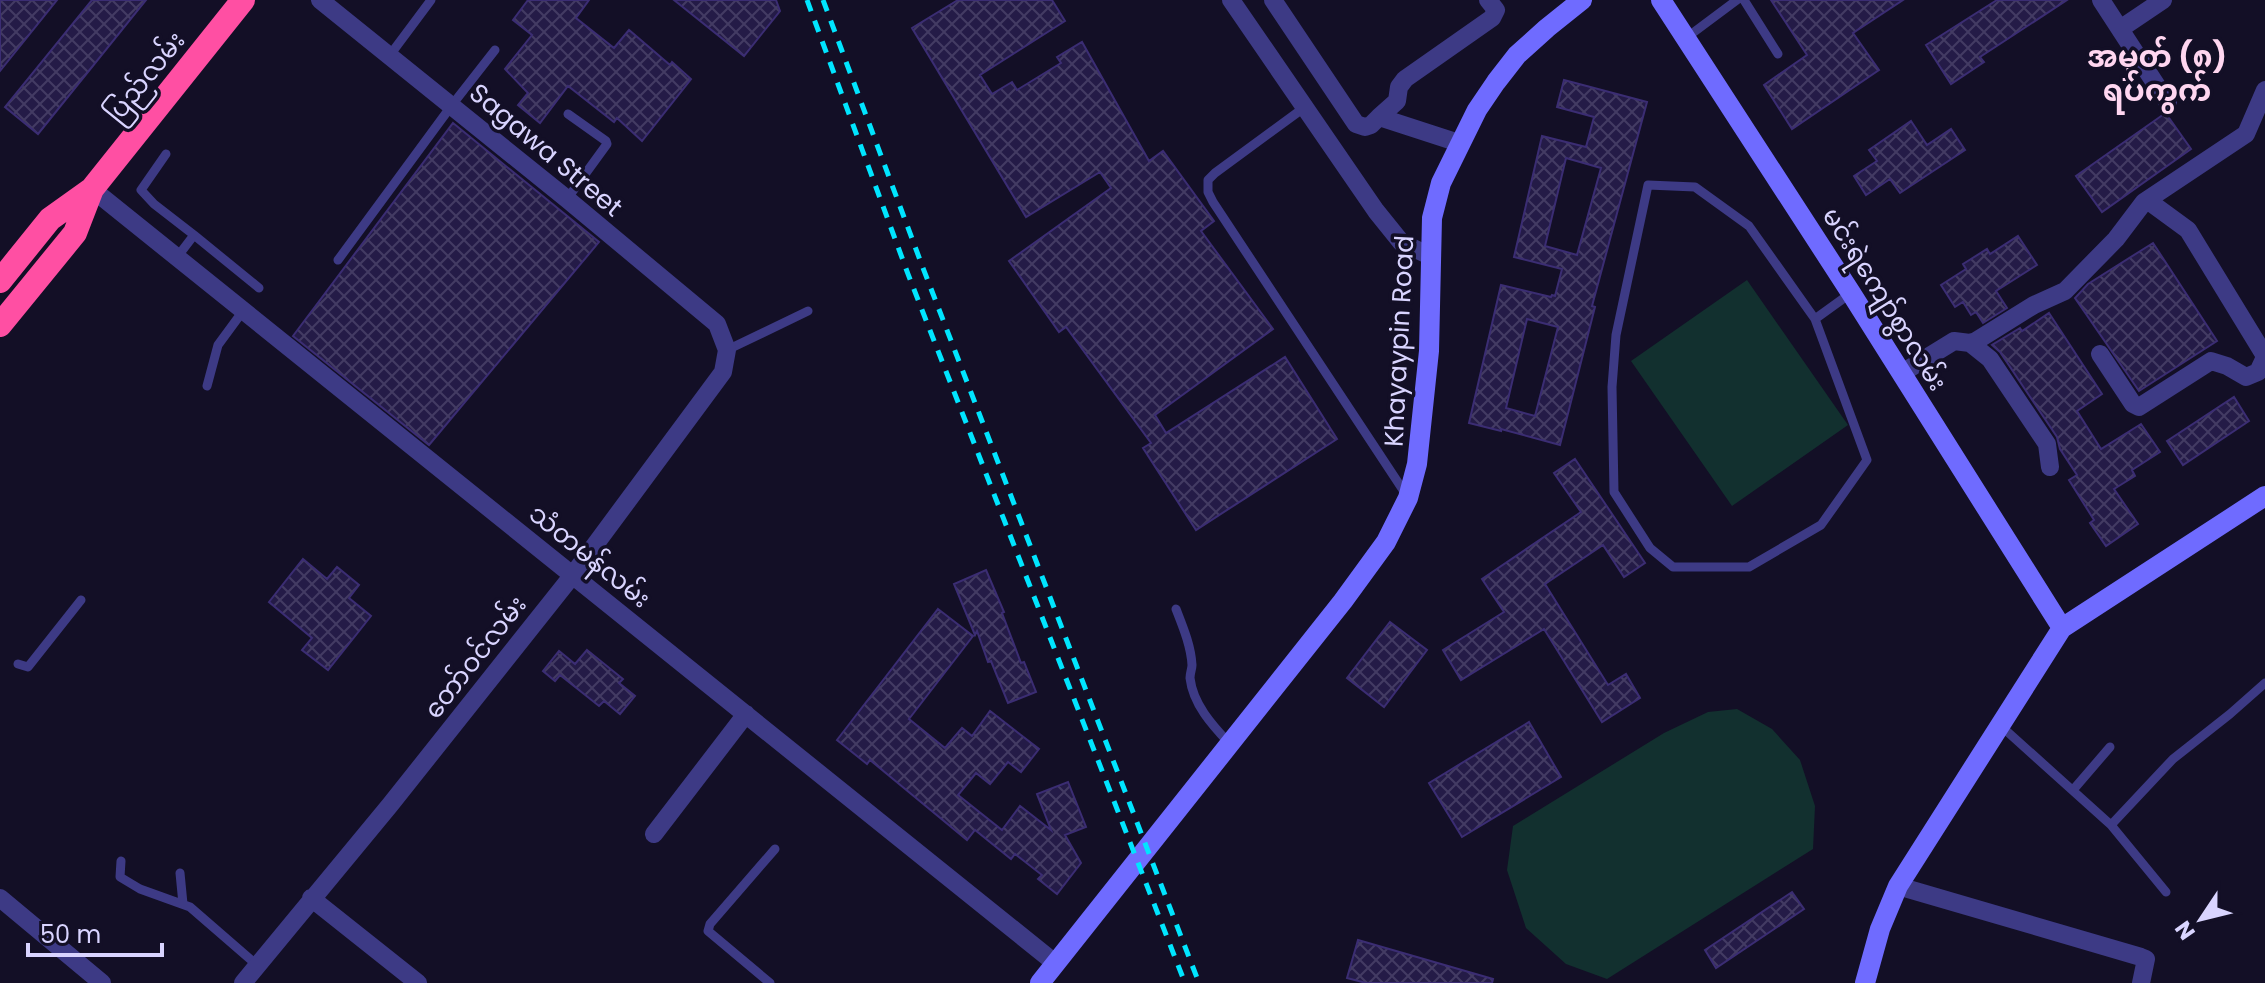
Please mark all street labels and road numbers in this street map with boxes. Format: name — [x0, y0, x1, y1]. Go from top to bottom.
street label: ပြည်လမ်း — [97, 24, 195, 132]
street label: Sagawa Street — [462, 75, 630, 225]
street label: မင်းရဲကျော်စွာလမ်း — [1811, 200, 1956, 399]
street label: Khayaypin Road — [1375, 234, 1423, 448]
street label: သံတမန်လမ်း — [520, 496, 658, 619]
street label: တော်ဝင်လမ်း — [415, 588, 535, 726]

